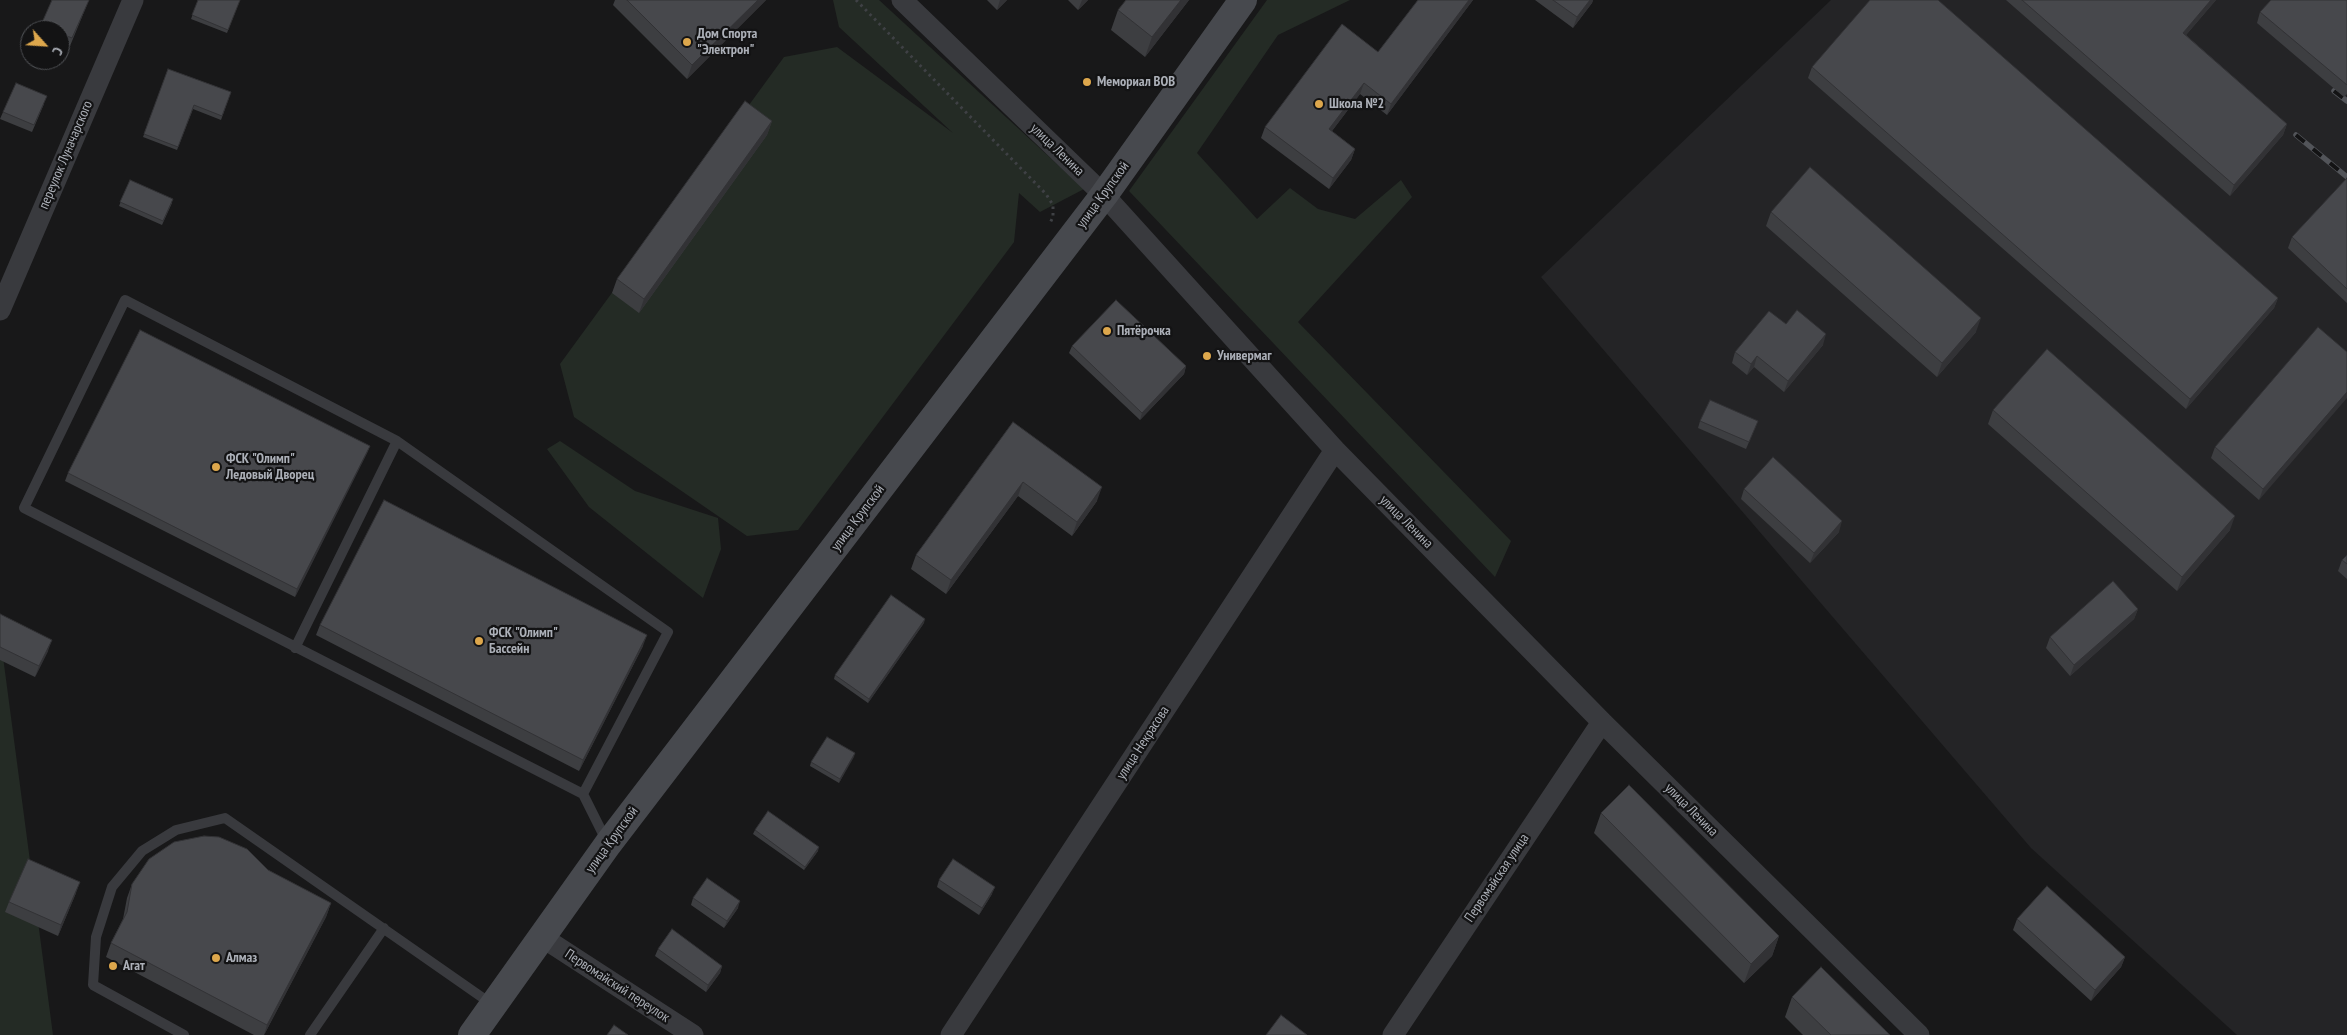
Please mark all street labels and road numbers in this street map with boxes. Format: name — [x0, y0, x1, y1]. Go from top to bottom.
street label: переулок Луначарского — [36, 98, 96, 212]
street label: улица Ленина — [1027, 120, 1087, 180]
street label: улица Крупской — [1073, 158, 1133, 232]
street label: улица Крупской — [828, 482, 888, 554]
street label: улица Ленина — [1376, 492, 1436, 552]
street label: улица Некрасова — [1113, 703, 1173, 783]
street label: улица Ленина — [1661, 780, 1721, 840]
street label: улица Крупской — [582, 803, 642, 877]
street label: Первомайская улица — [1461, 831, 1533, 925]
street label: Первомайский переулок — [562, 946, 672, 1026]

